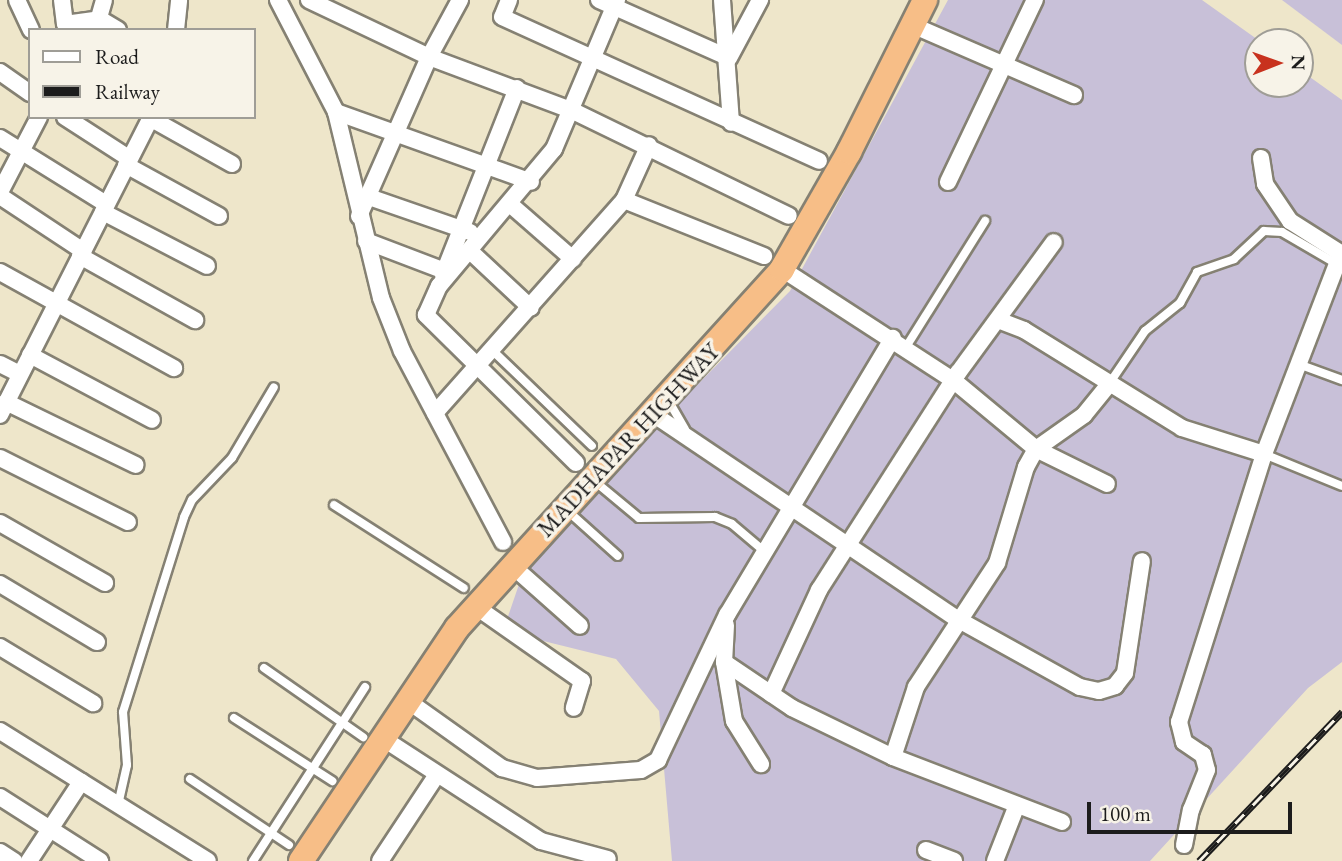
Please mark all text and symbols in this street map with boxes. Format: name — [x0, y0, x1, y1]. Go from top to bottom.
legend — [28, 28, 256, 119]
north arrow — [1244, 28, 1314, 98]
text: Road — [95, 43, 139, 70]
text: N — [1286, 55, 1311, 71]
text: Railway — [95, 78, 160, 105]
street label: MADHAPAR HIGHWAY — [531, 337, 725, 543]
scale bar — [1090, 788, 1295, 832]
text: 100 m — [1100, 800, 1151, 827]

